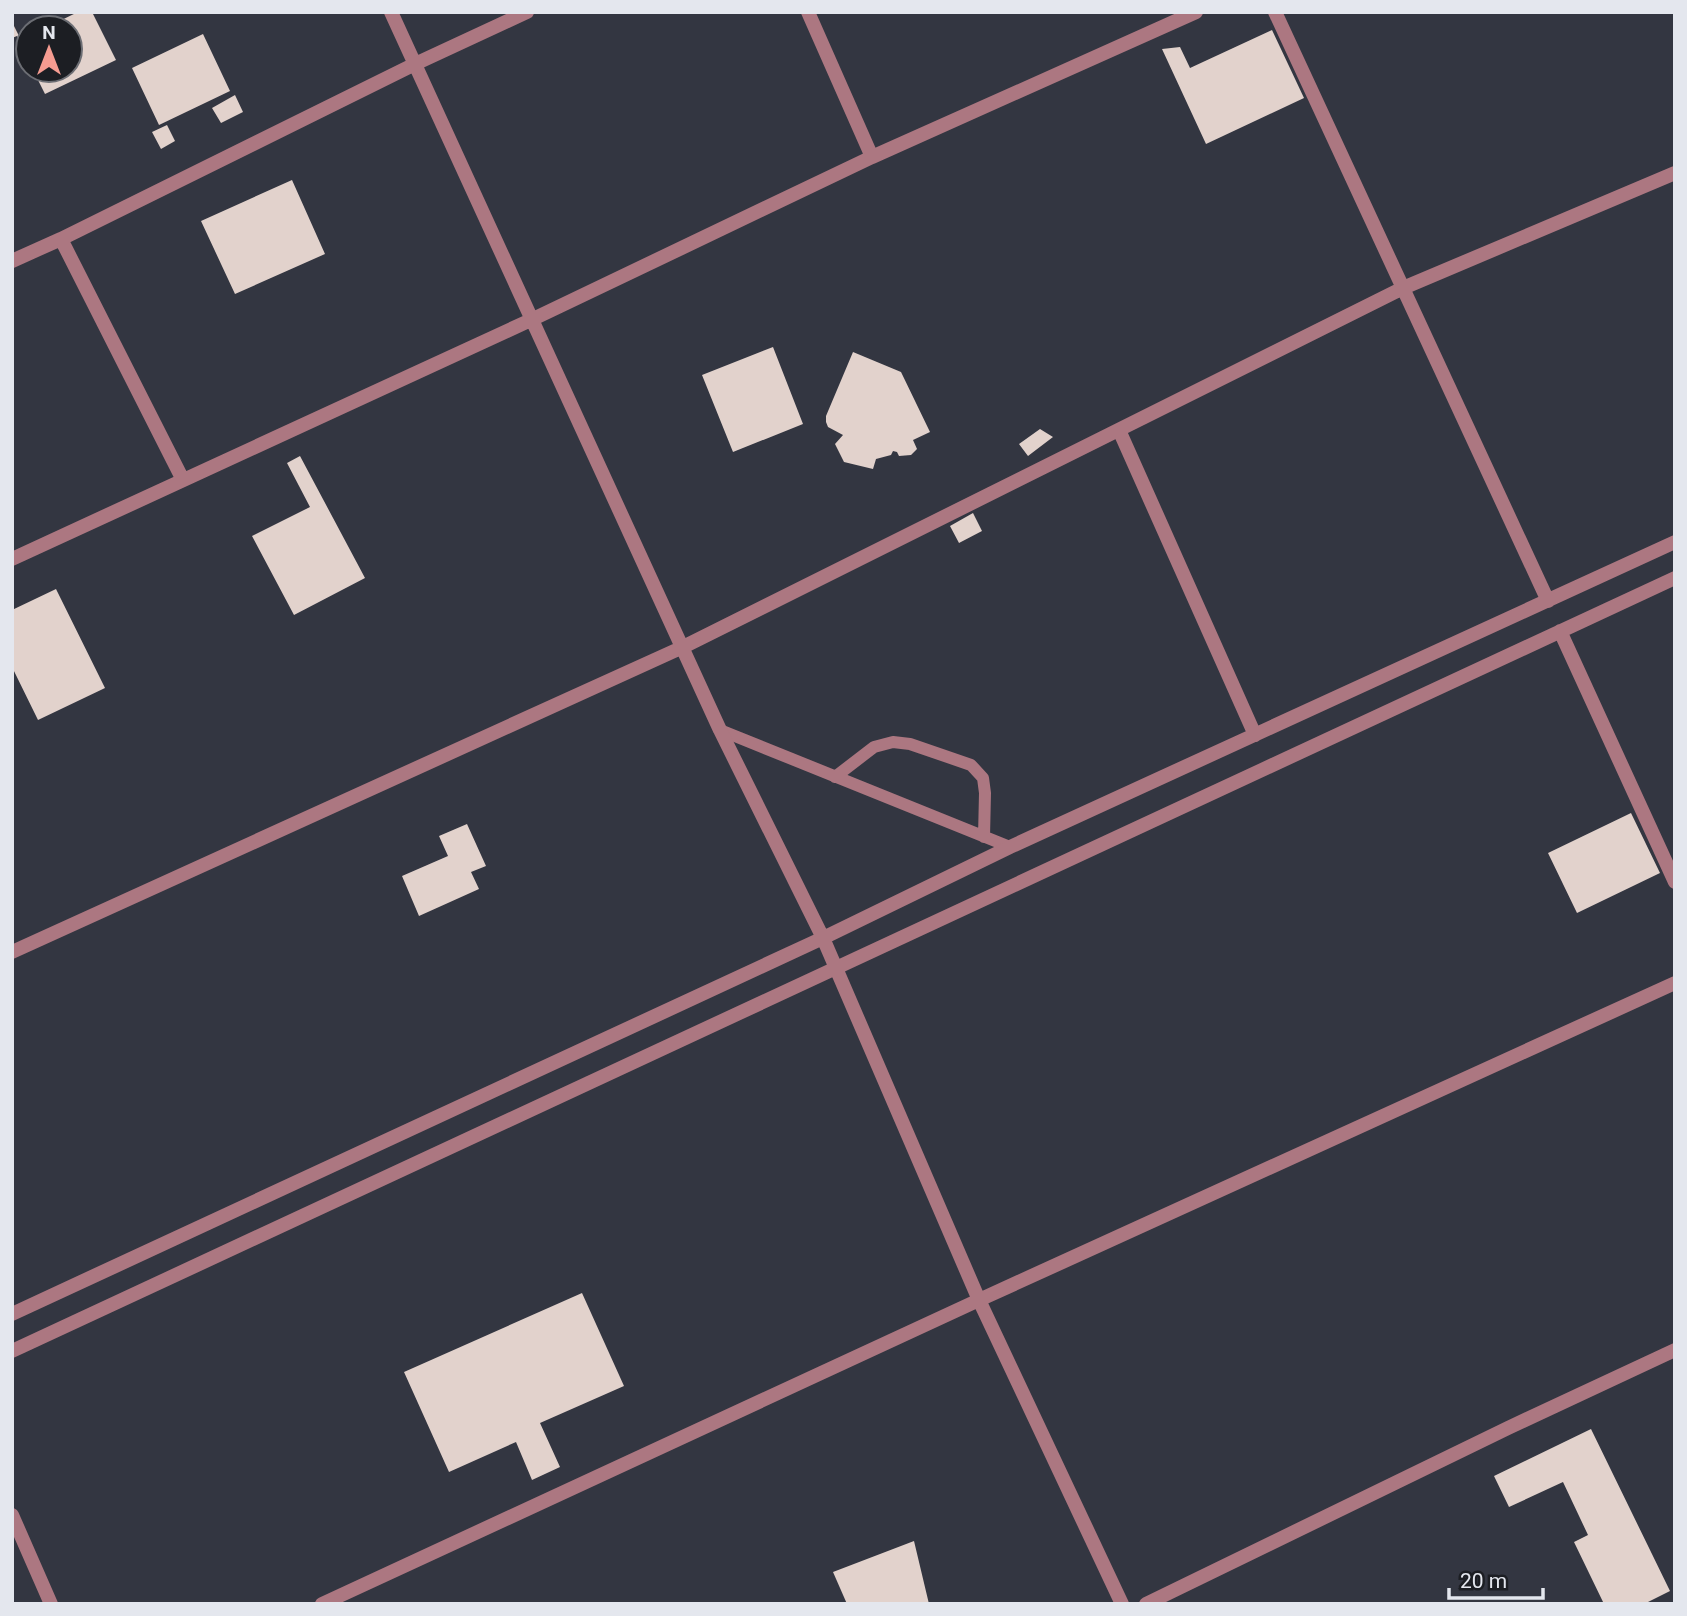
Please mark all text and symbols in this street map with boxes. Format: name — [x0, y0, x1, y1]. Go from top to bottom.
north arrow — [14, 14, 84, 84]
text: N — [42, 21, 56, 44]
scale bar — [1449, 1556, 1544, 1600]
text: 20 m — [1460, 1569, 1507, 1593]

